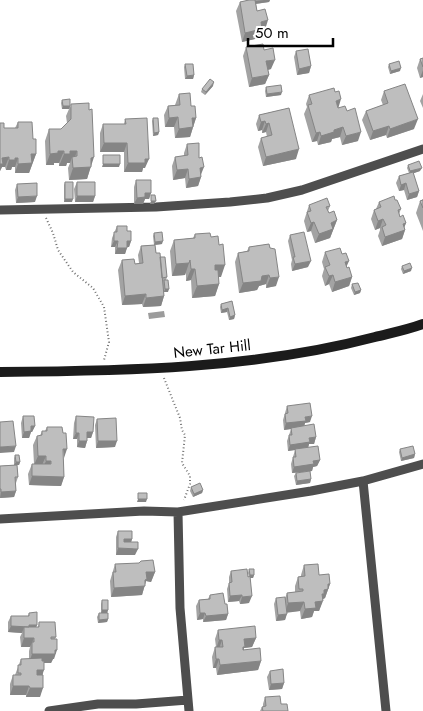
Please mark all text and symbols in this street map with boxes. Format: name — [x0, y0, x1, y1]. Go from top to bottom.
scale bar — [248, 15, 333, 47]
text: 50 m — [255, 22, 289, 44]
street label: New Tar Hill — [172, 334, 252, 364]

